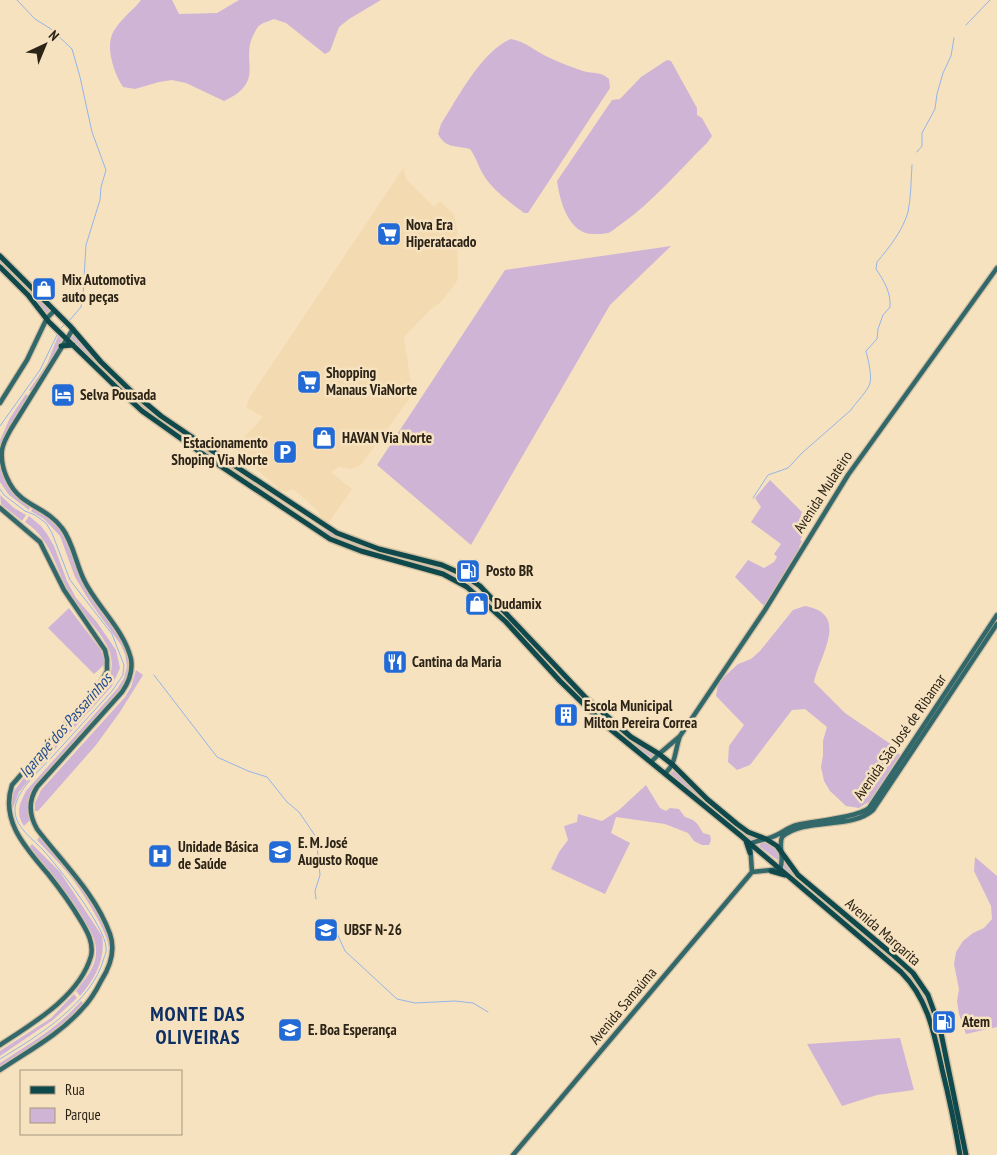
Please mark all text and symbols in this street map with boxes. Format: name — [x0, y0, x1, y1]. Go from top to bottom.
north arrow — [20, 20, 70, 70]
text: N — [45, 27, 63, 45]
place label: Nova Era Hiperatacado — [406, 215, 477, 251]
supermarket icon: Nova Era Hiperatacado — [376, 221, 402, 247]
place label: Mix Automotiva auto peças — [62, 270, 146, 306]
shop icon: Mix Automotiva auto peças — [31, 276, 57, 302]
place label: Shopping Manaus ViaNorte — [326, 363, 417, 399]
supermarket icon: Shopping Manaus ViaNorte — [296, 369, 322, 395]
hotel icon: Selva Pousada — [50, 382, 76, 408]
place label: Selva Pousada — [80, 385, 156, 404]
shop icon: HAVAN Via Norte — [311, 425, 337, 451]
place label: HAVAN Via Norte — [342, 428, 432, 447]
place label: Estacionamento Shoping Via Norte — [171, 433, 268, 469]
parking icon: Estacionamento Shoping Via Norte — [272, 439, 298, 465]
street label: Avenida Mulateiro — [789, 447, 856, 536]
fuel station icon: Posto BR — [455, 558, 481, 584]
place label: Posto BR — [486, 561, 534, 580]
shop icon: Dudamix — [464, 591, 490, 617]
place label: Dudamix — [494, 594, 542, 613]
restaurant icon: Cantina da Maria — [382, 649, 408, 675]
place label: Cantina da Maria — [412, 652, 501, 671]
water label: Igarapé dos Passarinhos — [14, 667, 117, 781]
street label: Avenida São José de Ribamar — [849, 669, 951, 803]
place label: Escola Municipal Milton Pereira Correa — [584, 696, 697, 732]
building icon: Escola Municipal Milton Pereira Correa — [553, 702, 579, 728]
place label: E. M. José Augusto Roque — [297, 833, 378, 869]
place label: Unidade Básica de Saúde — [178, 837, 259, 873]
school or university icon: E. M. José Augusto Roque — [267, 839, 293, 865]
hospital icon: Unidade Básica de Saúde — [147, 843, 173, 869]
street label: Avenida Margarita — [842, 894, 925, 970]
school or university icon: UBSF N-26 — [313, 917, 339, 943]
place label: UBSF N-26 — [344, 920, 402, 939]
street label: Avenida Samaúma — [585, 963, 660, 1048]
district label: MONTE DAS OLIVEIRAS — [150, 1001, 246, 1050]
fuel station icon: Atem — [931, 1009, 957, 1035]
place label: Atem — [961, 1012, 990, 1031]
school or university icon: E. Boa Esperança — [277, 1017, 303, 1043]
place label: E. Boa Esperança — [308, 1020, 397, 1039]
legend — [20, 1070, 182, 1135]
text: Rua — [65, 1080, 85, 1099]
text: Parque — [65, 1105, 101, 1124]

